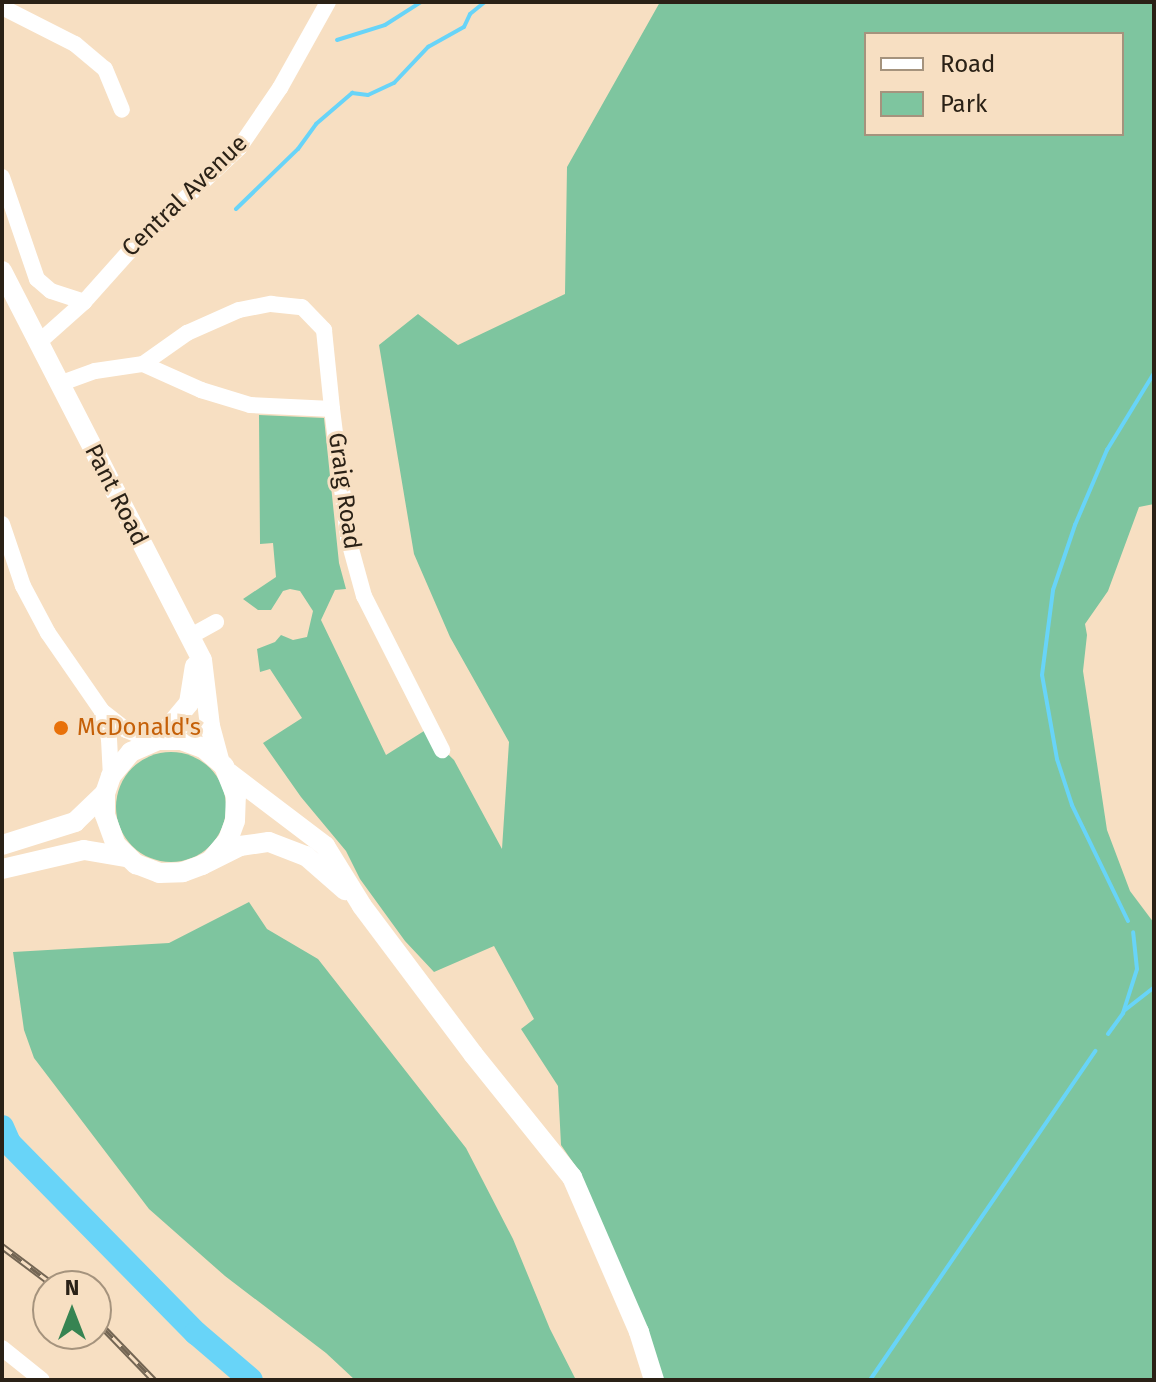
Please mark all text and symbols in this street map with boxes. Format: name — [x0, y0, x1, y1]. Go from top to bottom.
legend — [864, 32, 1124, 136]
text: Road — [940, 50, 995, 78]
text: Park — [940, 90, 987, 118]
street label: Central Avenue — [116, 129, 254, 263]
street label: Graig Road — [322, 431, 366, 551]
street label: Pant Road — [78, 439, 154, 551]
place label: McDonald's — [77, 714, 201, 742]
marker: McDonald's — [52, 719, 70, 737]
north arrow — [32, 1270, 112, 1350]
text: N — [65, 1274, 79, 1301]

